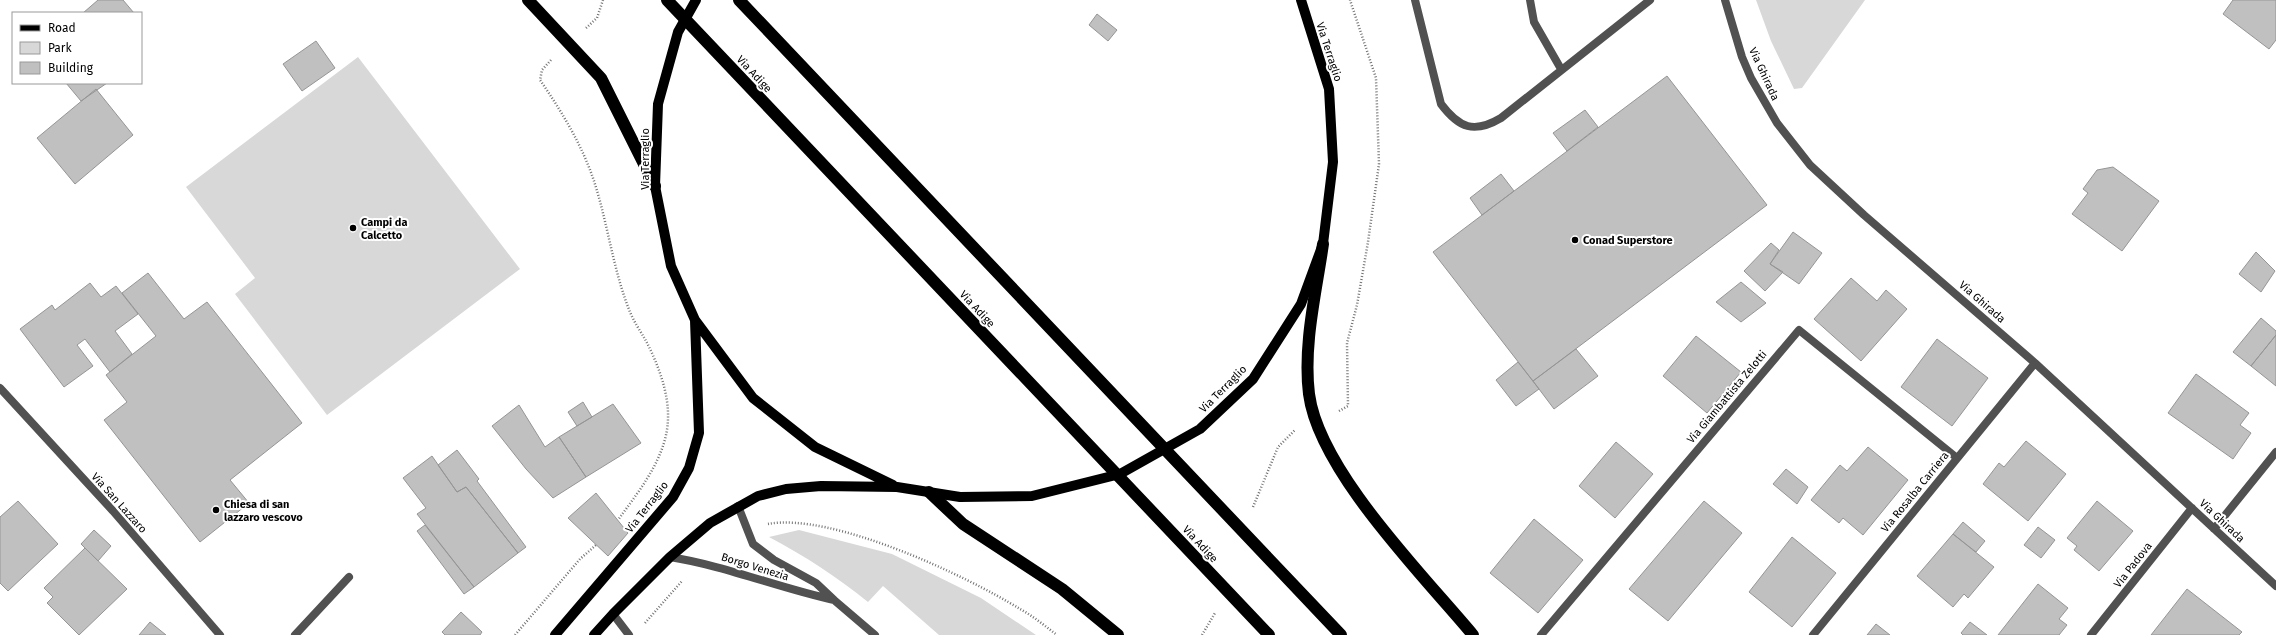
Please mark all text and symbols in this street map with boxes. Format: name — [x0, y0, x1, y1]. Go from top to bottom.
legend — [12, 12, 142, 84]
text: Road — [48, 21, 76, 35]
street label: Via Terraglio — [1313, 21, 1345, 83]
text: Park — [48, 41, 72, 55]
street label: Via Ghirada — [1746, 45, 1782, 103]
street label: Via Adige — [734, 53, 774, 95]
text: Building — [48, 61, 94, 75]
street label: Via Terraglio — [639, 128, 652, 190]
place label: Campi da Calcetto — [361, 216, 407, 242]
marker: Campi da Calcetto — [348, 223, 358, 233]
place label: Conad Superstore — [1583, 234, 1673, 247]
marker: Conad Superstore — [1570, 235, 1580, 245]
street label: Via Ghirada — [1956, 278, 2008, 326]
street label: Via Adige — [957, 288, 997, 330]
street label: Via Giambattista Zelotti — [1684, 348, 1770, 446]
street label: Via Terraglio — [1197, 363, 1249, 415]
street label: Via Rosalba Carriera — [1878, 449, 1952, 535]
street label: Via San Lazzaro — [89, 470, 149, 536]
street label: Via Terraglio — [623, 479, 671, 535]
street label: Via Ghirada — [2197, 497, 2247, 545]
place label: Chiesa di san lazzaro vescovo — [224, 498, 303, 524]
marker: Chiesa di san lazzaro vescovo — [211, 505, 221, 515]
street label: Via Adige — [1180, 523, 1220, 565]
street label: Via Padova — [2111, 540, 2155, 590]
street label: Borgo Venezia — [720, 551, 790, 583]

